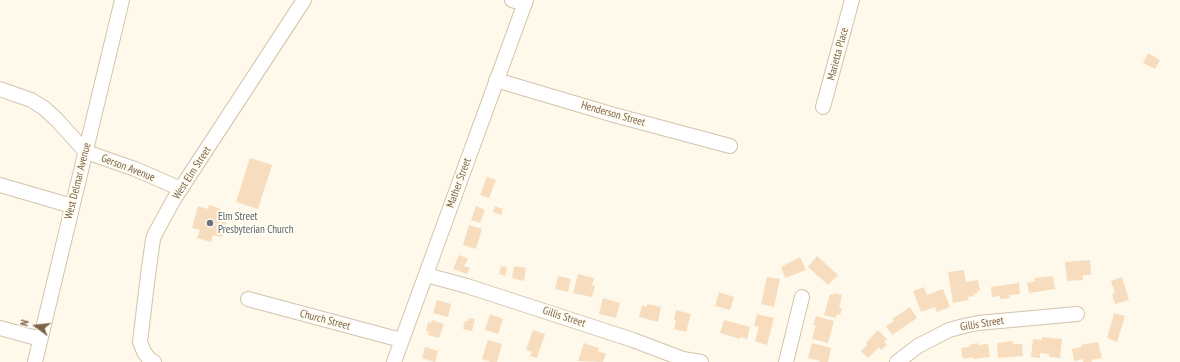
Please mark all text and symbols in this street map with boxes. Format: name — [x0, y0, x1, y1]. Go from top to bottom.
street label: Marietta Place — [825, 26, 851, 82]
street label: Henderson Street — [579, 99, 647, 129]
street label: West Delmar Avenue — [62, 141, 94, 221]
street label: West Elm Street — [170, 144, 214, 202]
street label: Gerson Avenue — [99, 152, 157, 184]
street label: Mather Street — [444, 156, 474, 210]
place label: Elm Street Presbyterian Church — [218, 210, 294, 236]
marker: Elm Street Presbyterian Church — [205, 218, 215, 228]
street label: Gillis Street — [541, 304, 587, 330]
north arrow — [16, 306, 56, 346]
street label: Church Street — [298, 307, 352, 333]
street label: Gillis Street — [959, 314, 1005, 334]
text: N — [17, 318, 32, 328]

